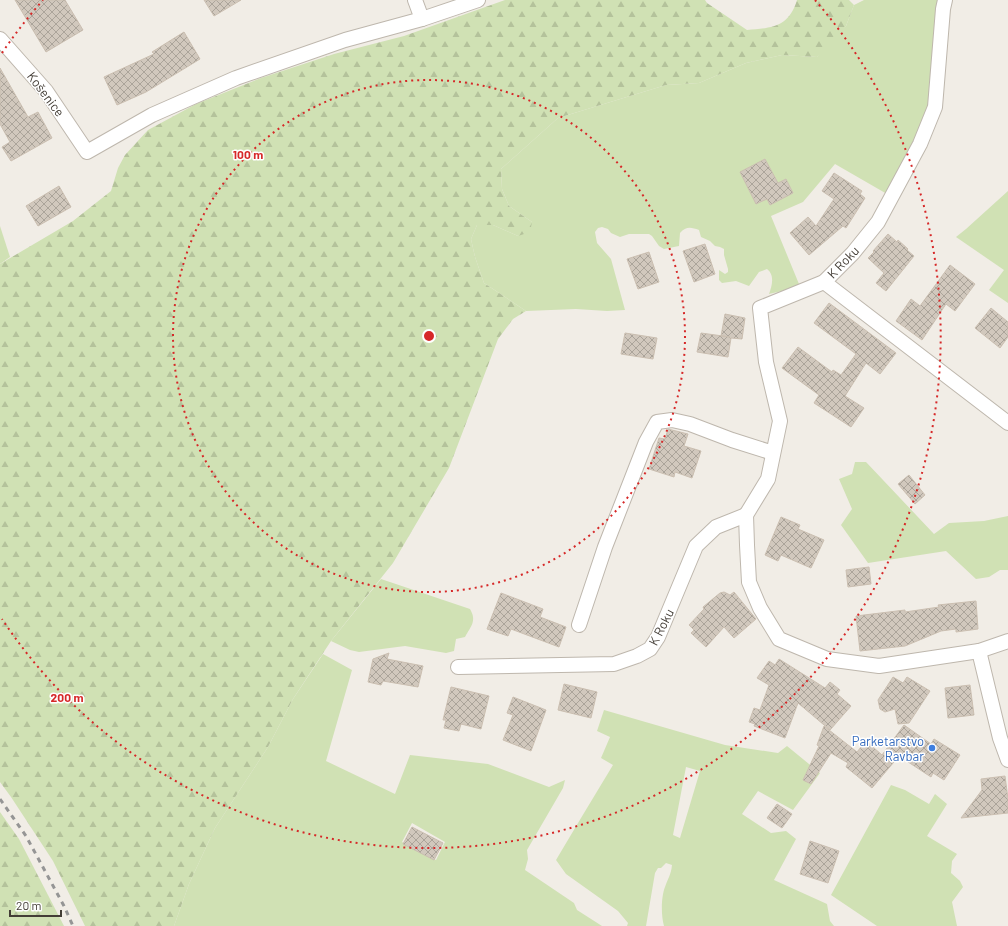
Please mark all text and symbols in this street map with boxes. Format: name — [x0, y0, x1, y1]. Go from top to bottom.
street label: Košenice — [24, 68, 68, 120]
text: 100 m — [233, 147, 263, 161]
street label: K Roku — [824, 242, 862, 282]
centre of rings — [422, 329, 436, 343]
street label: K Roku — [645, 606, 677, 648]
text: 200 m — [51, 690, 83, 704]
place label: Parketarstvo Ravbar — [852, 733, 924, 764]
marker: Parketarstvo Ravbar — [927, 743, 937, 753]
scale bar — [10, 892, 61, 918]
text: 20 m — [16, 898, 42, 912]

